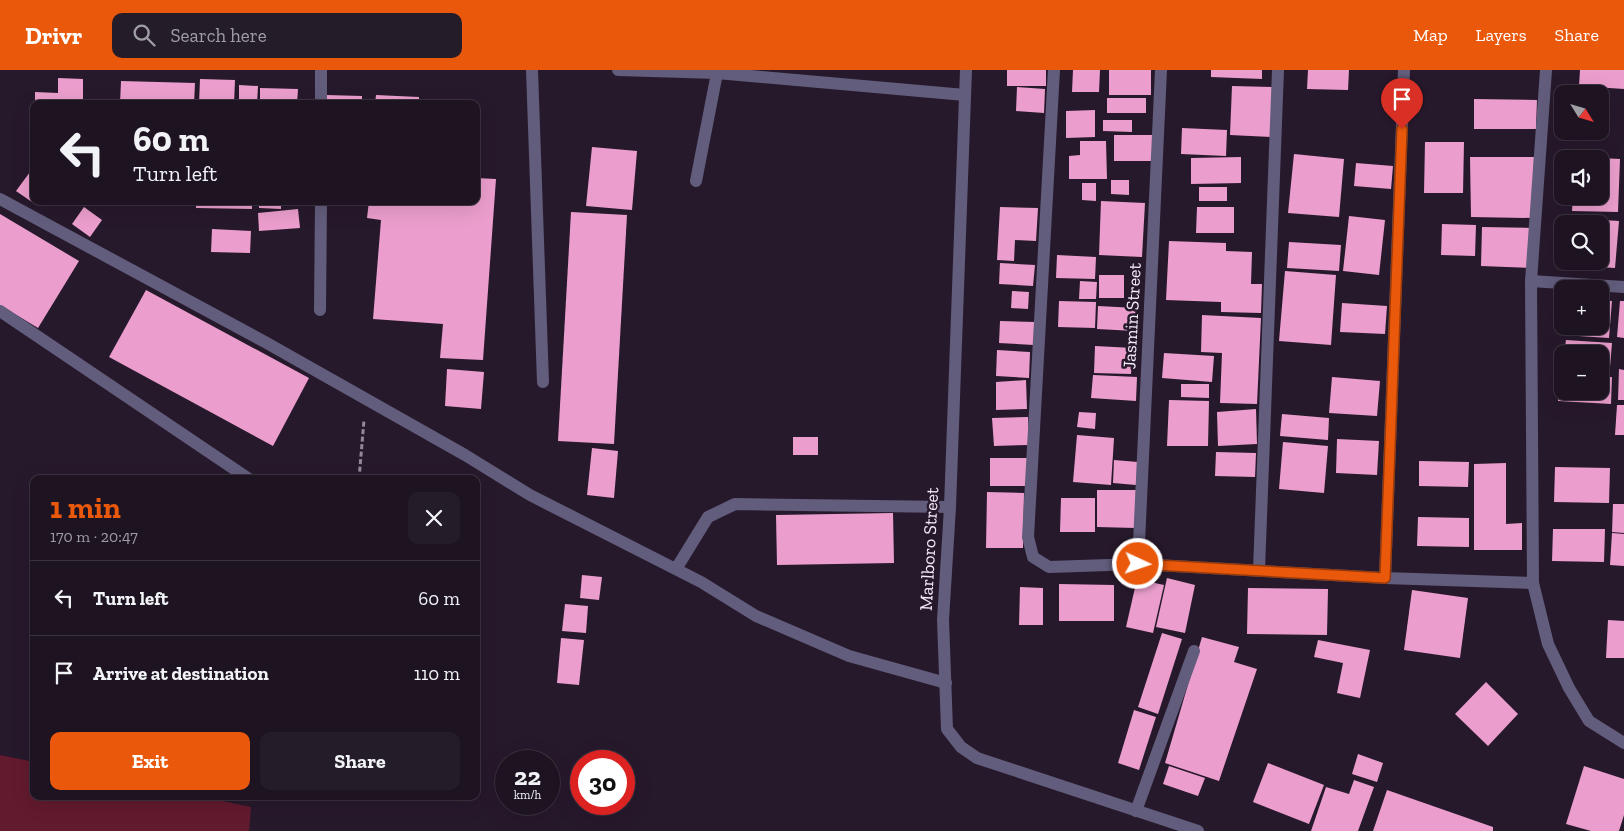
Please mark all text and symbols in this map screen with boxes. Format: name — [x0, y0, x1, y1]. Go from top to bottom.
search box — [112, 13, 462, 58]
text: Drivr — [25, 21, 82, 50]
icon: search — [130, 21, 158, 49]
text: Search here — [170, 24, 267, 47]
text: Map — [1413, 24, 1448, 46]
text: Layers — [1476, 24, 1527, 46]
text: Share — [1555, 24, 1599, 46]
pin — [1381, 78, 1423, 129]
icon: arrive — [1388, 85, 1416, 113]
north arrow — [1554, 85, 1609, 140]
map controls — [1554, 85, 1609, 400]
text: 60 m — [133, 118, 209, 160]
icon: left — [50, 120, 115, 185]
button: sound — [1554, 150, 1609, 205]
text: Turn left — [133, 160, 217, 187]
button: search — [1554, 215, 1609, 270]
street label: Jasmin Street — [1118, 262, 1146, 370]
button: + — [1554, 280, 1609, 335]
button: − — [1554, 345, 1609, 400]
street label: Marlboro Street — [915, 486, 943, 611]
text: 1 min — [50, 490, 121, 526]
button: close — [408, 492, 460, 544]
text: 170 m · 20:47 — [50, 527, 138, 546]
position arrow — [1111, 537, 1163, 589]
icon: left — [50, 584, 78, 612]
text: Turn left — [93, 587, 168, 610]
text: 60 m — [418, 587, 460, 610]
icon: arrive — [50, 659, 78, 687]
text: Arrive at destination — [93, 662, 269, 685]
text: 110 m — [414, 662, 460, 685]
button: Exit — [50, 732, 250, 790]
button: Share — [260, 732, 460, 790]
speed limit sign: 30 — [570, 750, 635, 815]
text: 22 — [514, 761, 541, 791]
text: km/h — [514, 788, 541, 802]

